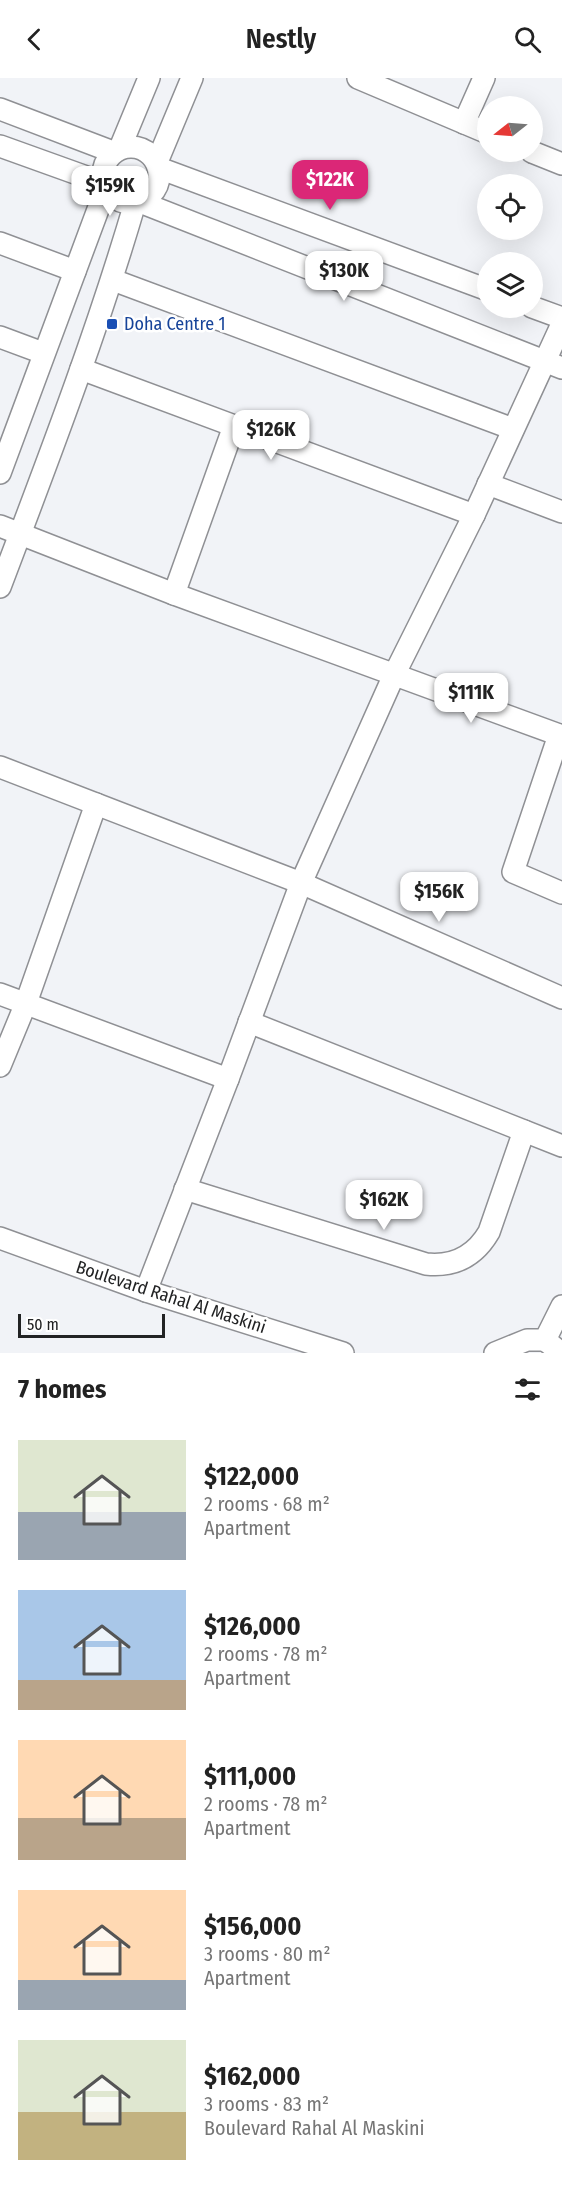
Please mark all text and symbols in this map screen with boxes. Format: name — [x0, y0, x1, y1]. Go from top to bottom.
icon: back — [18, 23, 51, 56]
text: Nestly — [246, 23, 316, 55]
icon: search — [511, 23, 544, 56]
north arrow — [477, 96, 543, 162]
map controls — [477, 96, 543, 318]
pin: $122K — [288, 160, 372, 211]
pin: $159K — [68, 166, 152, 217]
text: $122K — [306, 167, 354, 191]
text: $159K — [85, 173, 135, 197]
button: locate — [477, 174, 543, 240]
pin: $130K — [302, 251, 386, 302]
button: layers — [477, 252, 543, 318]
text: $130K — [319, 258, 369, 282]
place label: Doha Centre 1 — [124, 313, 225, 335]
marker: Doha Centre 1 — [105, 317, 119, 331]
pin: $126K — [229, 410, 313, 461]
text: $126K — [246, 417, 296, 441]
pin: $111K — [429, 673, 513, 724]
text: $111K — [448, 680, 494, 704]
pin: $156K — [397, 872, 481, 923]
text: $156K — [414, 879, 464, 903]
pin: $162K — [342, 1180, 426, 1231]
text: $162K — [360, 1187, 408, 1211]
street label: Boulevard Rahal Al Maskini — [73, 1256, 269, 1338]
scale bar — [18, 1311, 165, 1338]
text: 50 m — [27, 1315, 59, 1334]
icon: filters — [511, 1373, 544, 1406]
text: 7 homes — [18, 1374, 106, 1405]
text: $122,000 — [204, 1461, 299, 1492]
icon: home — [66, 1464, 138, 1536]
text: 2 rooms · 68 m² — [204, 1492, 330, 1516]
text: Apartment — [204, 1516, 291, 1540]
text: $126,000 — [204, 1611, 301, 1642]
icon: home — [66, 1614, 138, 1686]
text: 2 rooms · 78 m² — [204, 1642, 327, 1666]
text: Apartment — [204, 1666, 291, 1690]
text: $111,000 — [204, 1761, 296, 1792]
icon: home — [66, 1764, 138, 1836]
text: 2 rooms · 78 m² — [204, 1792, 327, 1816]
text: Apartment — [204, 1816, 291, 1840]
text: $156,000 — [204, 1911, 301, 1942]
icon: home — [66, 1914, 138, 1986]
text: 3 rooms · 80 m² — [204, 1942, 330, 1966]
text: Apartment — [204, 1966, 291, 1990]
text: $162,000 — [204, 2061, 301, 2092]
icon: home — [66, 2064, 138, 2136]
text: 3 rooms · 83 m² — [204, 2092, 329, 2116]
text: Boulevard Rahal Al Maskini — [204, 2116, 425, 2140]

